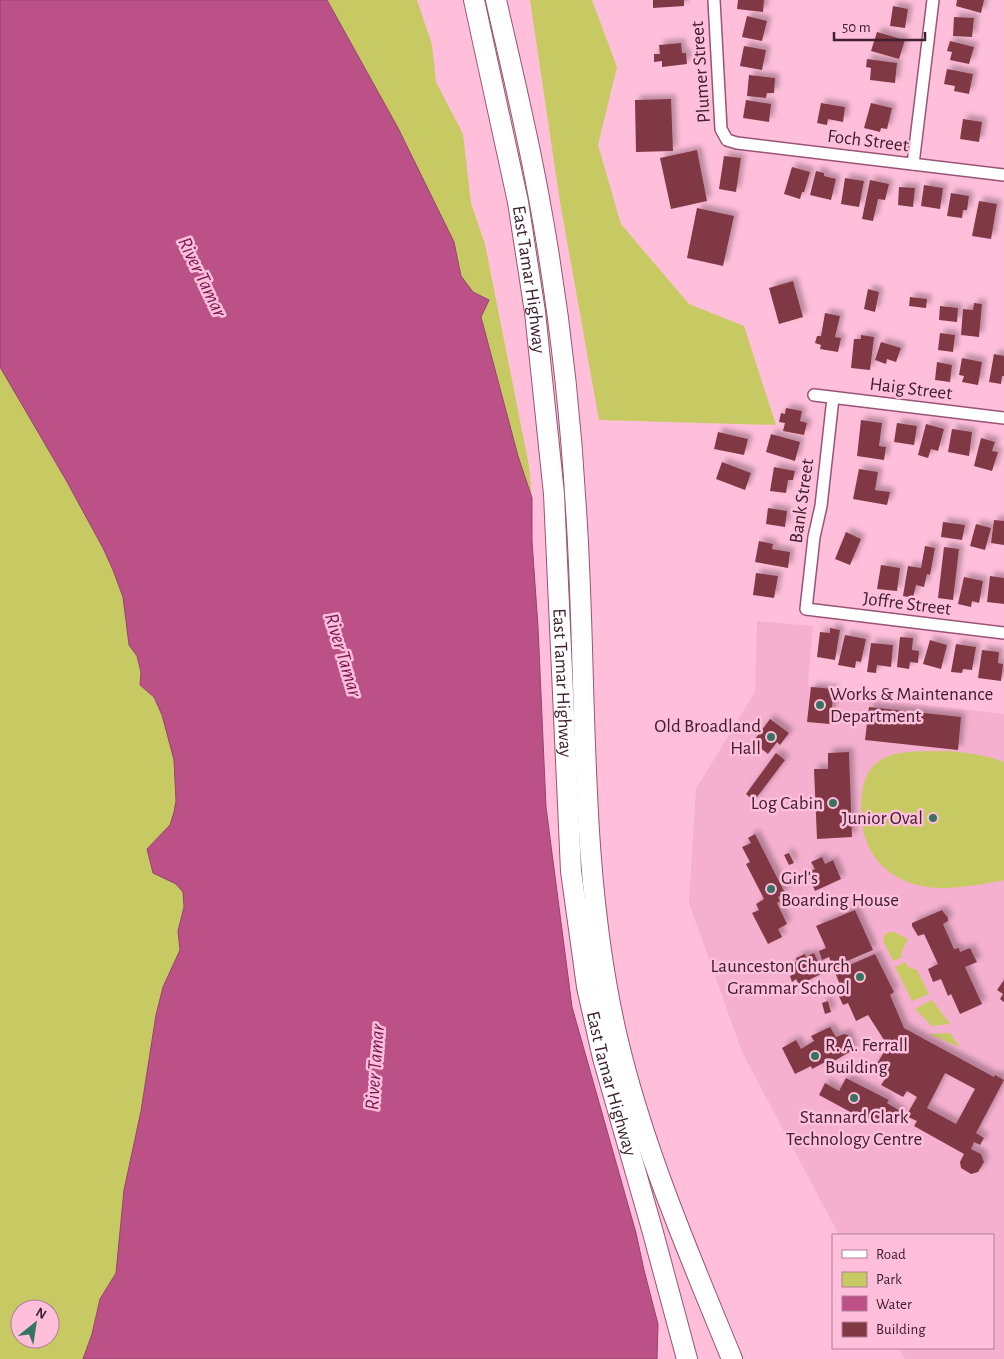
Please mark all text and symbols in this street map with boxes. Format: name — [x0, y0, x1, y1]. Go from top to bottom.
scale bar — [834, 10, 925, 42]
street label: Plumer Street — [688, 20, 714, 124]
text: 50 m — [842, 20, 871, 35]
street label: Foch Street — [826, 127, 910, 155]
street label: East Tamar Highway — [509, 204, 549, 354]
water label: River Tamar — [174, 234, 230, 321]
street label: Haig Street — [869, 375, 953, 403]
street label: Bank Street — [787, 458, 817, 544]
street label: Joffre Street — [862, 589, 952, 619]
street label: East Tamar Highway — [550, 608, 575, 758]
water label: River Tamar — [321, 611, 365, 700]
place label: Works & Maintenance Department — [830, 685, 993, 726]
marker: Works & Maintenance Department — [814, 699, 826, 711]
place label: Old Broadland Hall — [654, 717, 761, 758]
marker: Old Broadland Hall — [765, 731, 777, 743]
place label: Log Cabin — [751, 794, 823, 813]
marker: Log Cabin — [827, 797, 839, 809]
place label: Junior Oval — [842, 809, 923, 828]
marker: Junior Oval — [927, 812, 939, 824]
place label: Girl's Boarding House — [781, 869, 899, 910]
marker: Girl's Boarding House — [765, 883, 777, 895]
place label: Launceston Church Grammar School — [710, 957, 850, 998]
marker: Launceston Church Grammar School — [854, 971, 866, 983]
street label: East Tamar Highway — [583, 1009, 640, 1158]
water label: River Tamar — [362, 1023, 388, 1111]
place label: R. A. Ferrall Building — [825, 1036, 908, 1077]
marker: R. A. Ferrall Building — [809, 1050, 821, 1062]
marker: Stannard Clark Technology Centre — [848, 1092, 860, 1104]
place label: Stannard Clark Technology Centre — [786, 1108, 922, 1149]
legend — [832, 1234, 994, 1349]
text: Road — [876, 1247, 906, 1262]
text: Park — [876, 1272, 902, 1287]
text: Water — [876, 1297, 912, 1312]
north arrow — [10, 1299, 60, 1349]
text: N — [33, 1305, 49, 1322]
text: Building — [876, 1322, 926, 1337]

